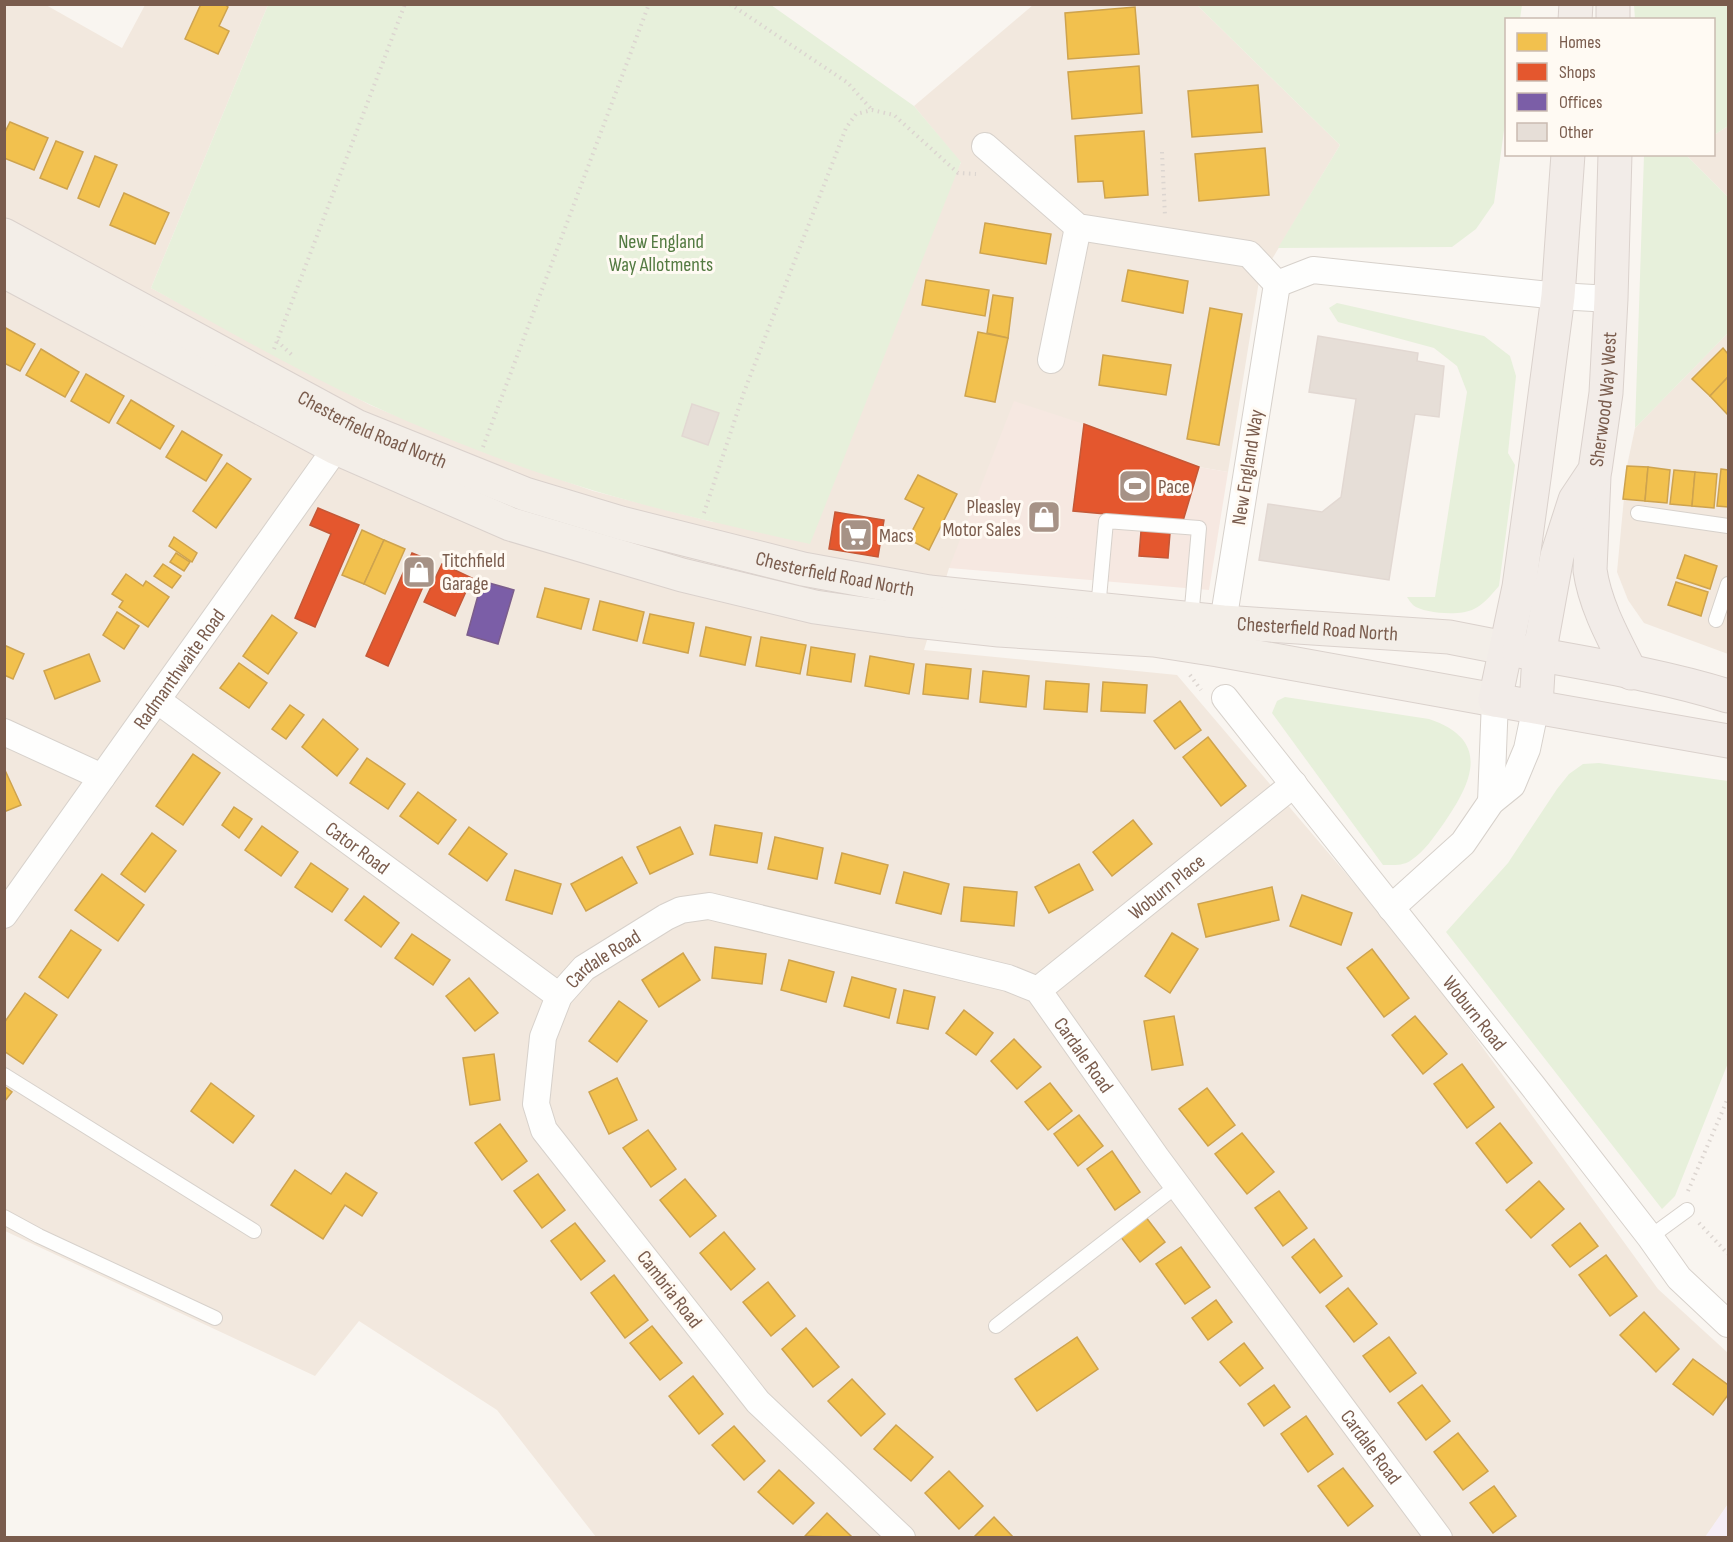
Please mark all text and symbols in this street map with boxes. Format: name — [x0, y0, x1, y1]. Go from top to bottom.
legend — [1505, 18, 1715, 156]
text: Homes — [1559, 32, 1601, 53]
text: Shops — [1559, 62, 1596, 83]
text: Offices — [1559, 92, 1602, 113]
text: Other — [1559, 122, 1593, 143]
park label: New England Way Allotments — [609, 230, 713, 277]
street label: Sherwood Way West — [1585, 331, 1622, 468]
street label: Chesterfield Road North — [293, 386, 450, 474]
street label: New England Way — [1227, 407, 1269, 527]
sports icon: Pace — [1117, 468, 1153, 504]
place label: Pace — [1158, 475, 1190, 499]
place label: Pleasley Motor Sales — [942, 495, 1021, 542]
shop icon: Pleasley Motor Sales — [1026, 499, 1062, 535]
supermarket icon: Macs — [838, 517, 874, 553]
place label: Macs — [879, 524, 914, 548]
street label: Chesterfield Road North — [753, 547, 916, 602]
place label: Titchfield Garage — [442, 549, 505, 596]
shop icon: Titchfield Garage — [401, 554, 437, 590]
street label: Radmanthwaite Road — [129, 605, 231, 734]
street label: Chesterfield Road North — [1236, 612, 1399, 647]
street label: Cator Road — [320, 817, 394, 880]
street label: Woburn Place — [1124, 849, 1210, 925]
street label: Cardale Road — [561, 925, 645, 994]
street label: Woburn Road — [1437, 971, 1511, 1056]
street label: Cardale Road — [1048, 1013, 1118, 1098]
street label: Cambria Road — [631, 1246, 707, 1333]
street label: Cardale Road — [1335, 1405, 1406, 1489]

